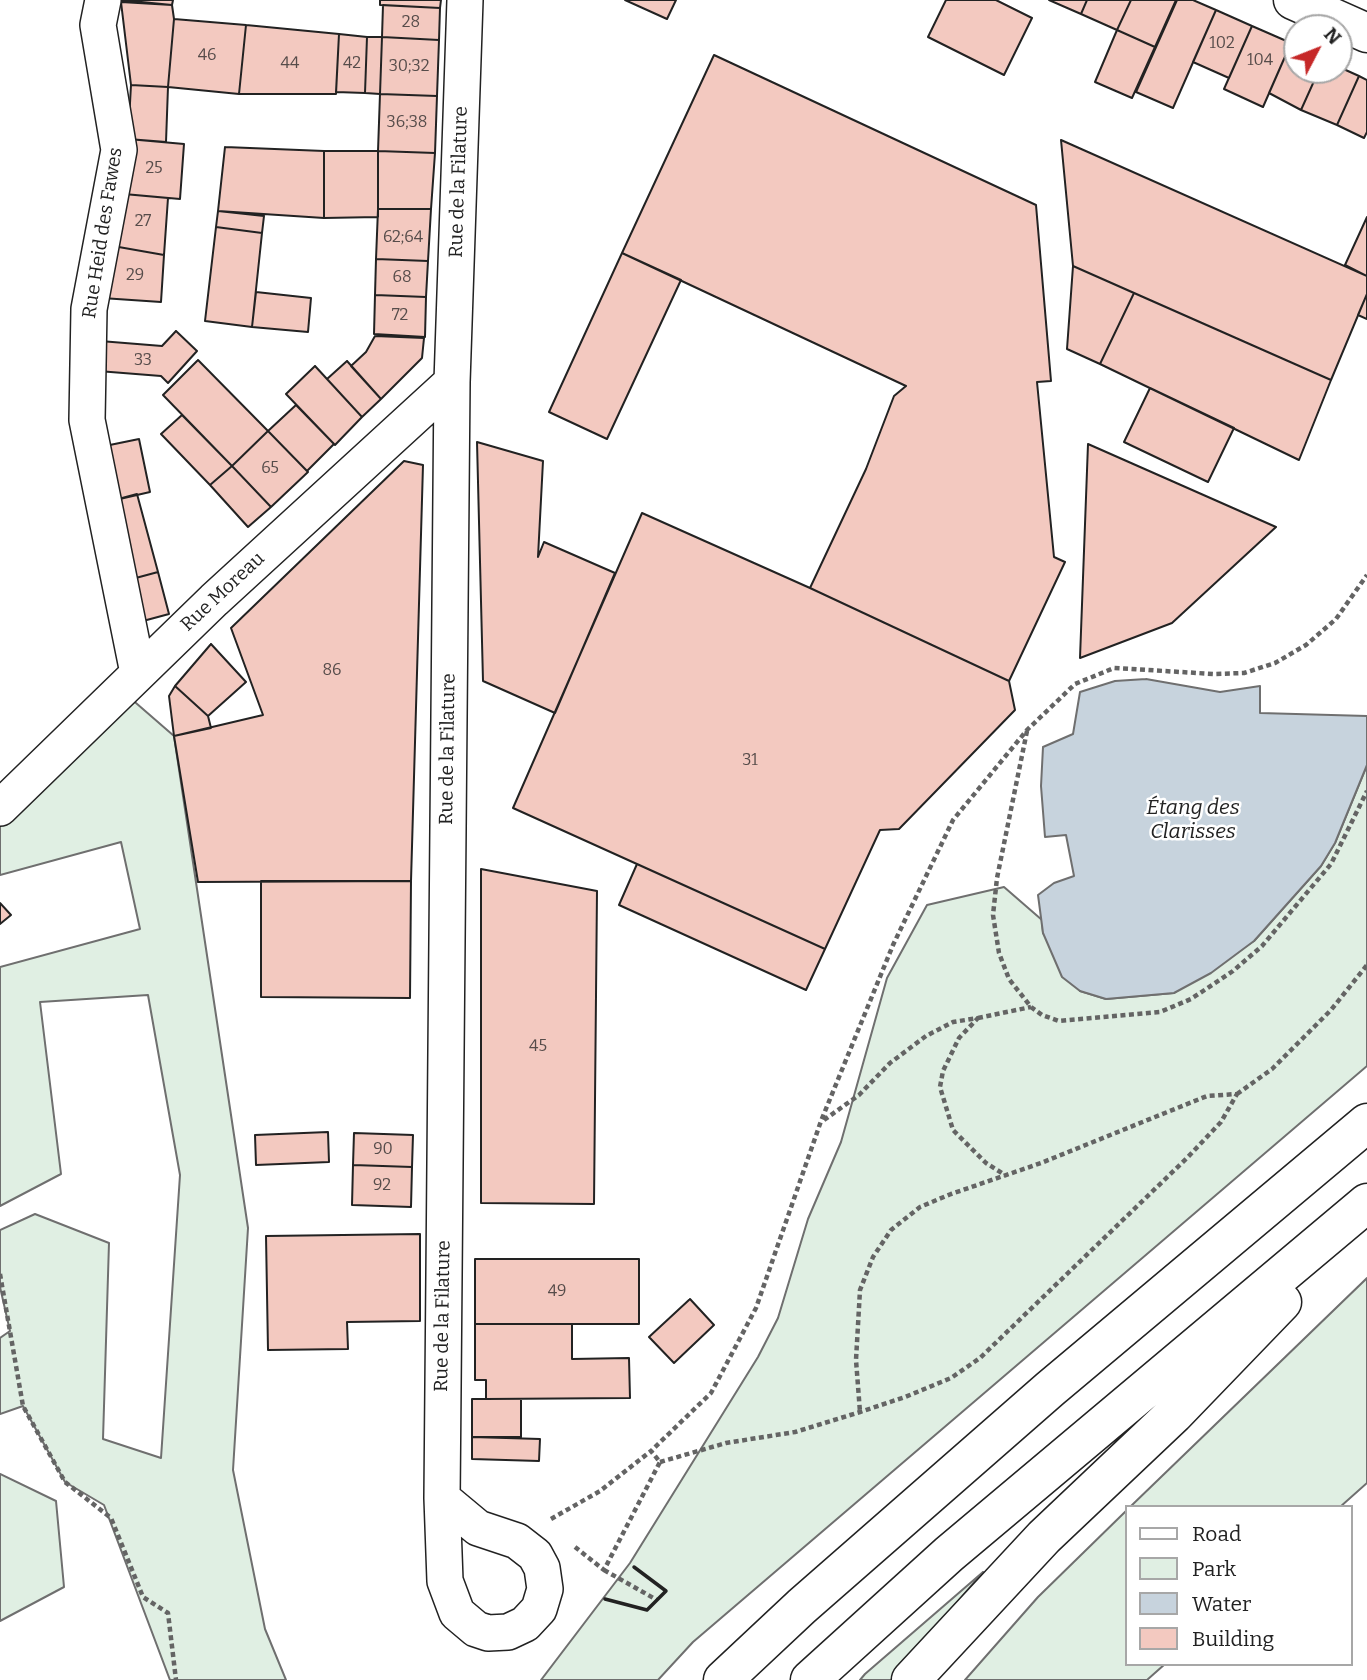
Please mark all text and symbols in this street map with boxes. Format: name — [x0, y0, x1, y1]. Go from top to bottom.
house number: 28 — [402, 13, 420, 33]
north arrow — [1283, 14, 1353, 84]
text: N — [1319, 23, 1346, 49]
house number: 102 — [1209, 34, 1235, 54]
house number: 46 — [198, 46, 216, 66]
house number: 104 — [1247, 51, 1273, 71]
house number: 44 — [281, 54, 299, 74]
house number: 42 — [343, 54, 361, 74]
house number: 30;32 — [389, 57, 429, 77]
street label: Rue de la Filature — [445, 106, 473, 258]
house number: 36;38 — [387, 113, 427, 133]
street label: Rue Heid des Fawes — [78, 146, 128, 320]
house number: 25 — [145, 159, 163, 179]
house number: 27 — [135, 212, 151, 232]
house number: 62;64 — [383, 228, 423, 248]
house number: 29 — [126, 266, 144, 286]
house number: 68 — [392, 268, 412, 288]
house number: 72 — [392, 306, 408, 326]
house number: 33 — [134, 351, 152, 371]
house number: 65 — [261, 459, 279, 479]
street label: Rue Moreau — [176, 547, 270, 637]
house number: 86 — [322, 661, 342, 681]
street label: Rue de la Filature — [435, 673, 461, 825]
house number: 31 — [742, 751, 758, 771]
water label: Étang des Clarisses — [1146, 795, 1240, 845]
house number: 45 — [529, 1037, 547, 1057]
house number: 90 — [373, 1140, 393, 1160]
house number: 92 — [373, 1176, 391, 1196]
street label: Rue de la Filature — [430, 1240, 456, 1392]
house number: 49 — [548, 1282, 566, 1302]
legend — [1126, 1505, 1353, 1666]
text: Road — [1192, 1521, 1241, 1547]
text: Park — [1192, 1556, 1236, 1582]
text: Water — [1192, 1591, 1251, 1617]
text: Building — [1192, 1626, 1274, 1652]

